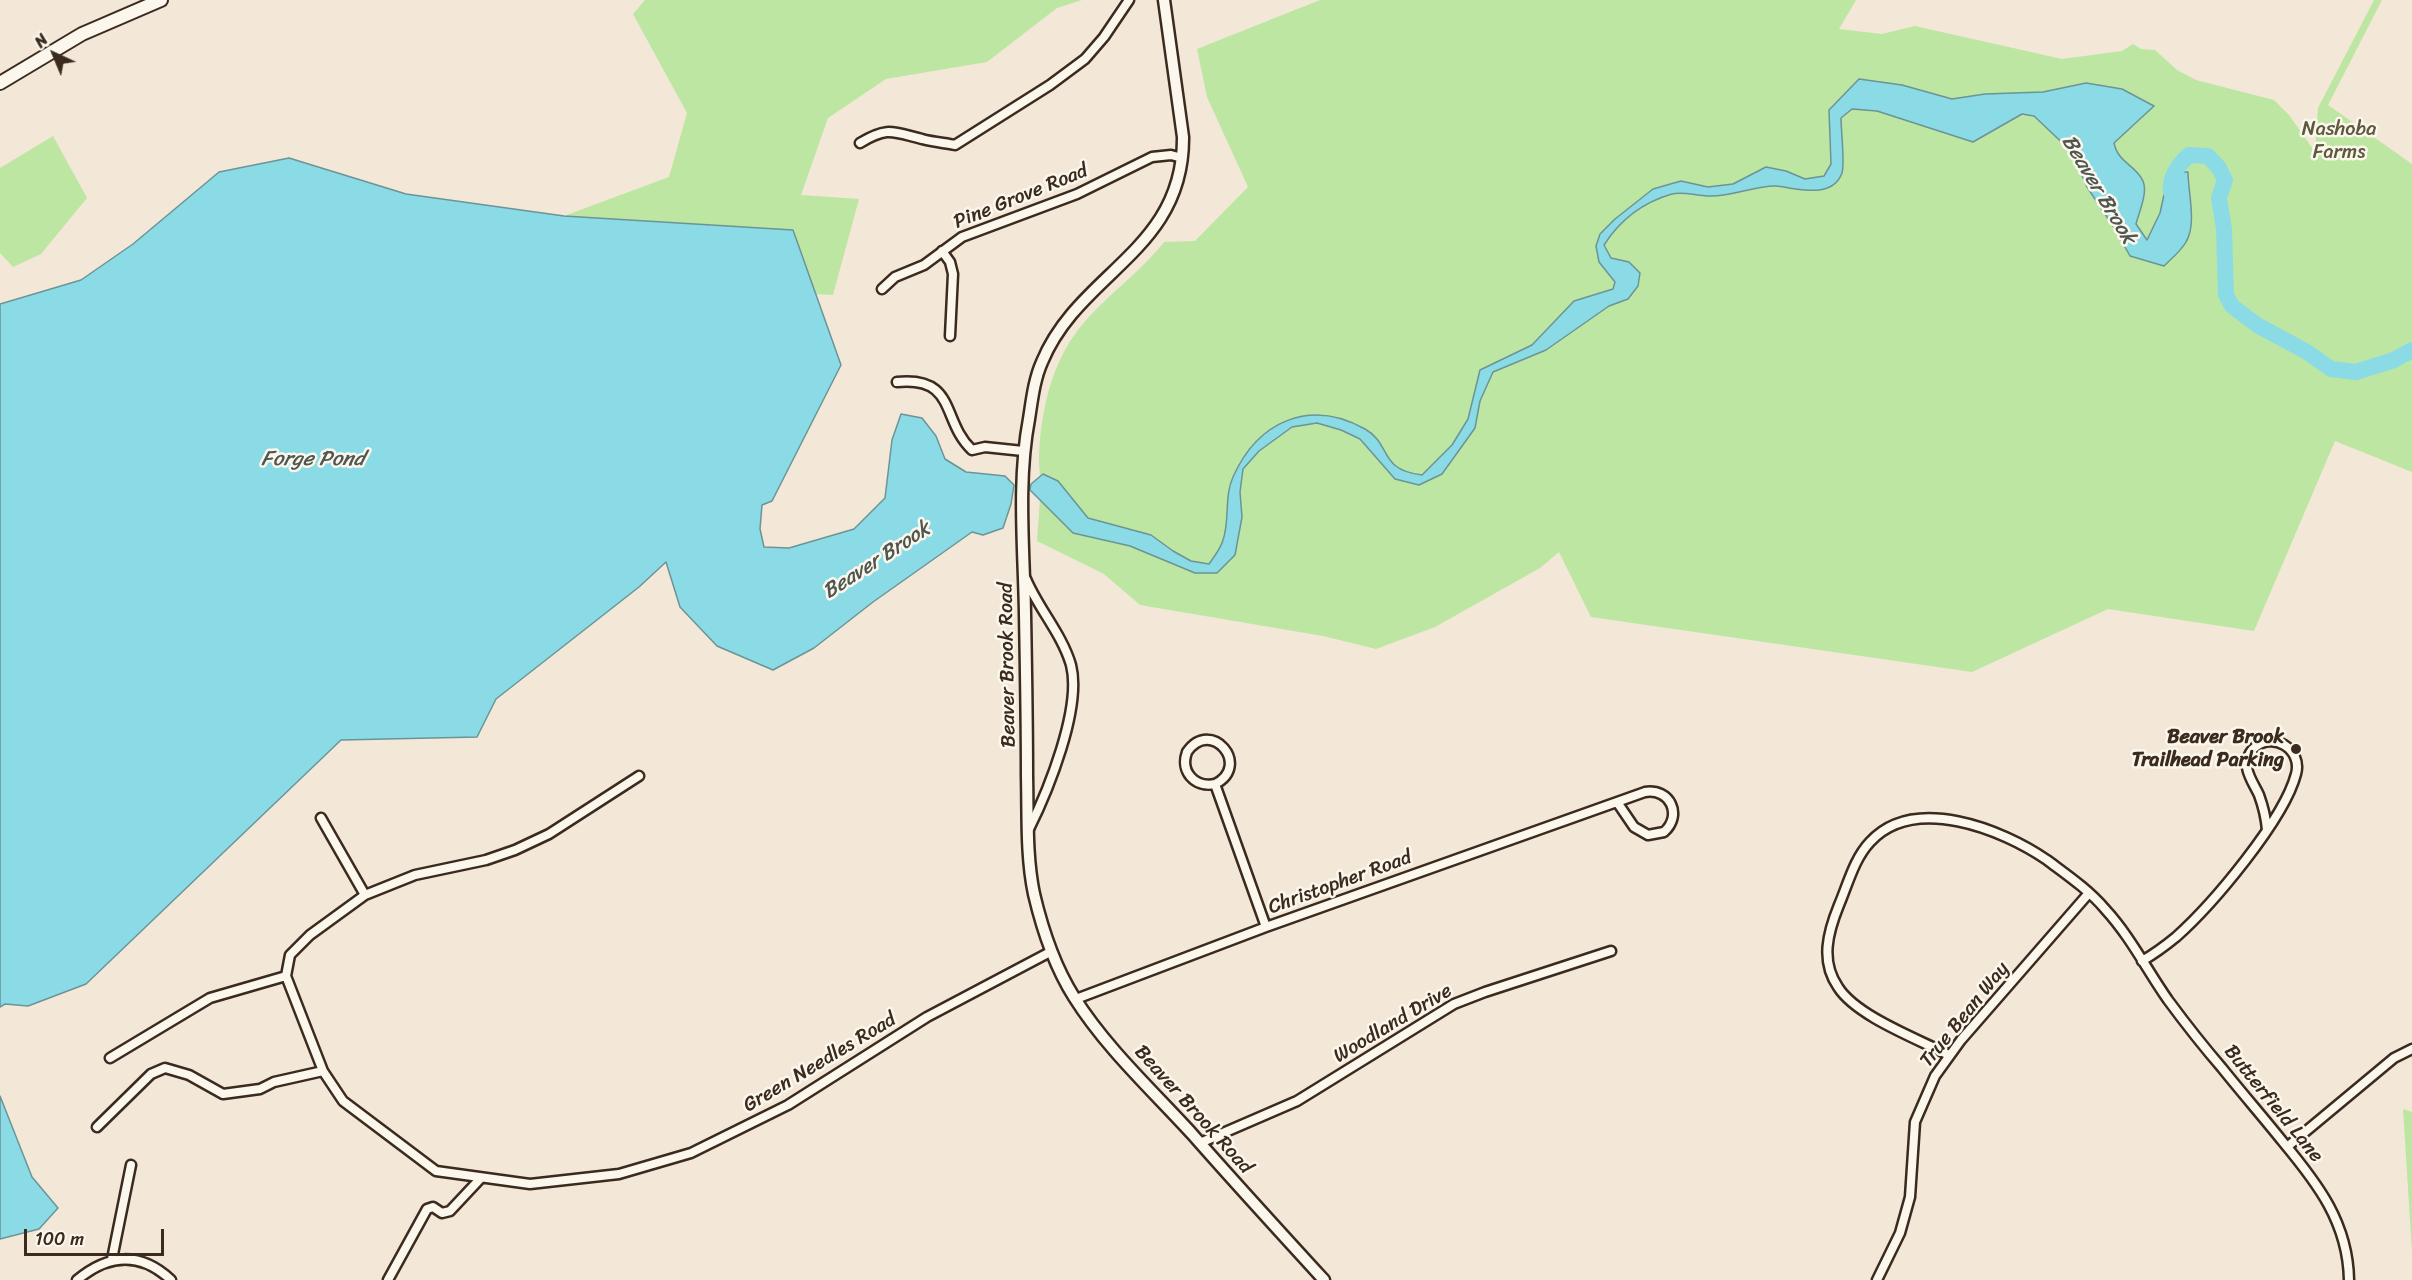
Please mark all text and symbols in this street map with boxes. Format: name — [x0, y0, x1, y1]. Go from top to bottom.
north arrow — [24, 24, 84, 84]
text: N — [27, 26, 55, 55]
park label: Nashoba Farms — [2302, 118, 2376, 165]
water label: Beaver Brook — [2056, 131, 2140, 249]
street label: Pine Grove Road — [950, 159, 1092, 235]
water label: Forge Pond — [261, 447, 365, 473]
water label: Beaver Brook — [819, 517, 935, 605]
street label: Beaver Brook Road — [995, 582, 1021, 748]
place label: Beaver Brook Trailhead Parking — [2132, 726, 2284, 773]
marker: Beaver Brook Trailhead Parking — [2289, 742, 2303, 756]
street label: Christopher Road — [1265, 846, 1415, 920]
street label: True Bean Way — [1915, 958, 2015, 1072]
street label: Woodland Drive — [1329, 979, 1457, 1069]
street label: Green Needles Road — [739, 1008, 901, 1118]
street label: Butterfield Lane — [2218, 1040, 2328, 1168]
street label: Beaver Brook Road — [1129, 1041, 1257, 1179]
scale bar — [27, 1217, 166, 1255]
text: 100 m — [35, 1223, 84, 1255]

